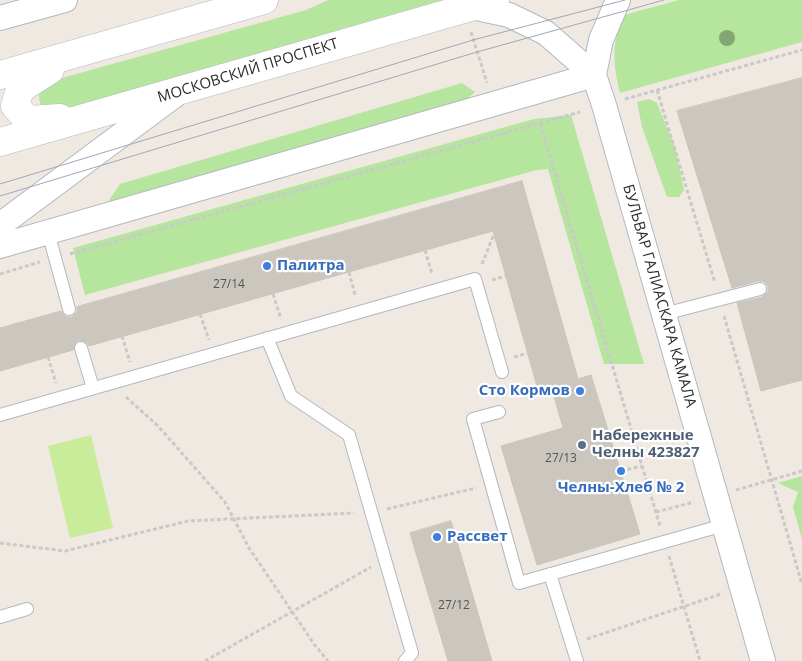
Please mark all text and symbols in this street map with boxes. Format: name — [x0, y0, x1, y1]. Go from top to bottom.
street label: МОСКОВСКИЙ ПРОСПЕКТ — [155, 35, 341, 107]
street label: БУЛЬВАР ГАЛИАСКАРА КАМАЛА — [618, 182, 700, 410]
place label: Палитра — [277, 257, 345, 275]
marker: Палитра — [261, 260, 273, 272]
house number: 27/14 — [213, 278, 245, 292]
place label: Сто Кормов — [479, 382, 570, 400]
marker: Сто Кормов — [574, 385, 586, 397]
place label: Набережные Челны 423827 — [592, 427, 699, 462]
marker: Набережные Челны 423827 — [576, 439, 588, 451]
house number: 27/13 — [545, 452, 577, 466]
marker: Челны-Хлеб № 2 — [615, 465, 627, 477]
place label: Челны-Хлеб № 2 — [558, 479, 684, 497]
place label: Рассвет — [447, 528, 507, 546]
marker: Рассвет — [431, 531, 443, 543]
house number: 27/12 — [438, 599, 470, 613]

